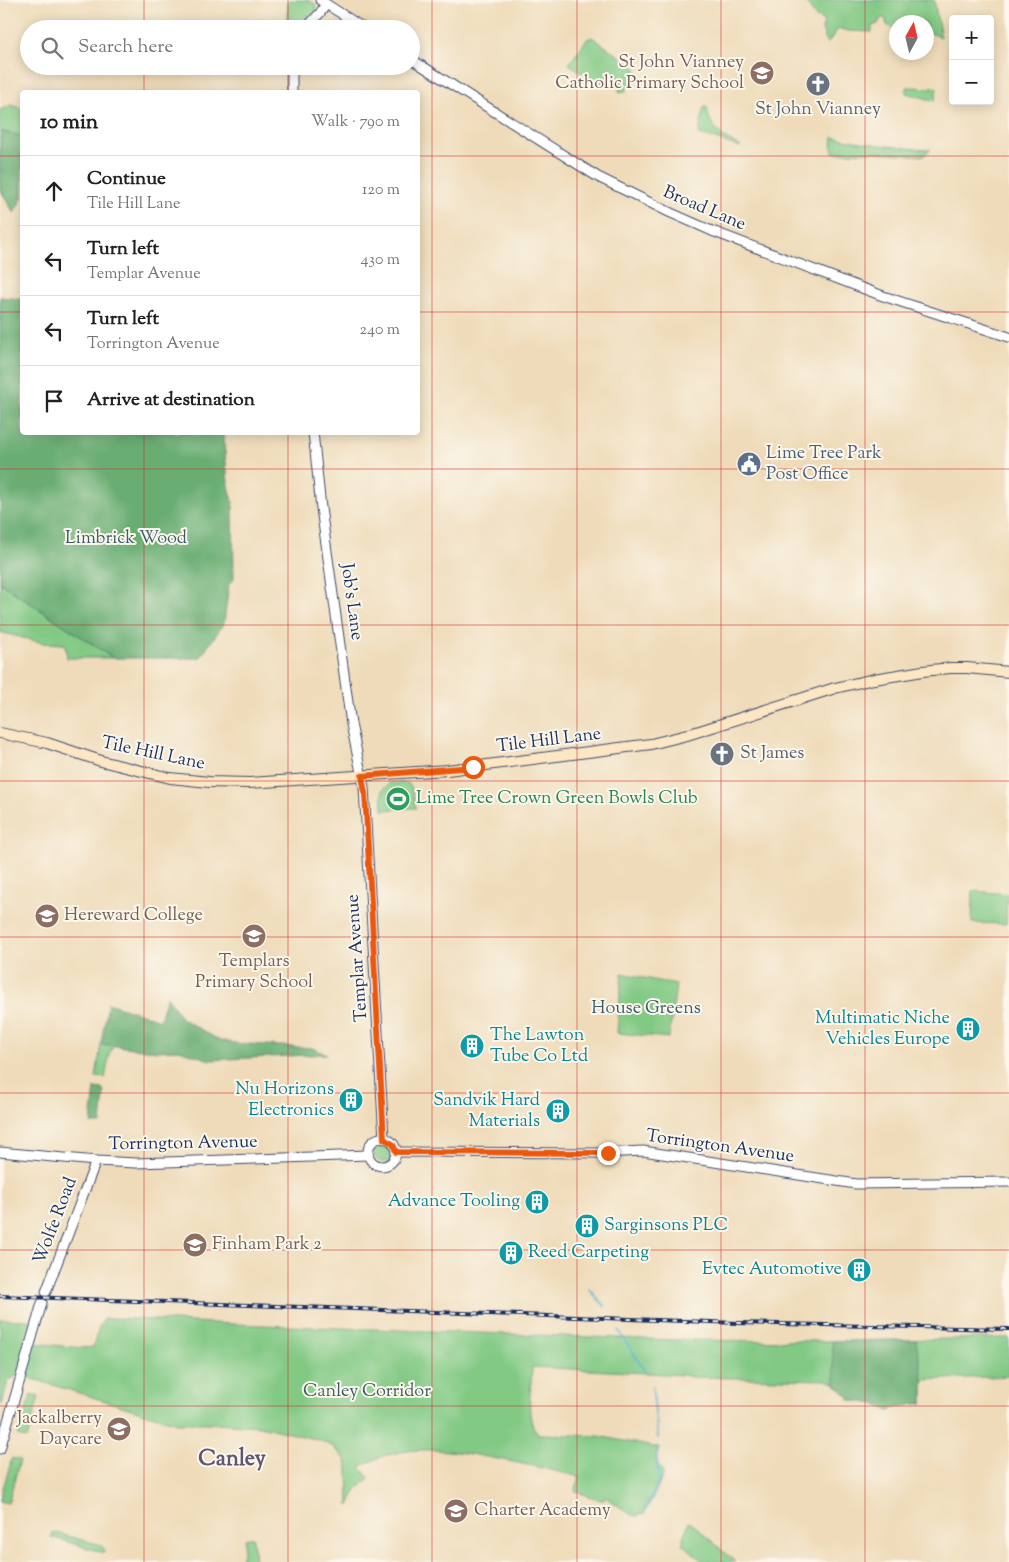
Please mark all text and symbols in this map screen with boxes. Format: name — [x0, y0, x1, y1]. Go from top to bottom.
north arrow — [889, 15, 934, 60]
map controls — [949, 15, 994, 105]
button: + — [949, 15, 994, 60]
search box — [20, 20, 420, 75]
icon: search — [38, 34, 66, 62]
text: Search here — [78, 34, 173, 61]
place label: St John Vianney Catholic Primary School — [555, 50, 744, 97]
school or university icon: St John Vianney Catholic Primary School — [749, 60, 775, 86]
button: − — [949, 60, 994, 105]
church icon: St John Vianney — [805, 71, 831, 97]
place label: St John Vianney — [755, 97, 881, 123]
text: 10 min — [40, 108, 98, 138]
text: Walk · 790 m — [311, 111, 400, 134]
text: Continue — [87, 166, 166, 193]
icon: ahead — [40, 177, 68, 205]
text: 120 m — [362, 179, 400, 202]
street label: Broad Lane — [658, 180, 750, 238]
text: Tile Hill Lane — [87, 193, 181, 216]
text: Turn left — [87, 236, 159, 263]
icon: left — [40, 247, 68, 275]
text: 430 m — [361, 249, 400, 272]
text: Templar Avenue — [87, 263, 201, 286]
text: Turn left — [87, 306, 159, 333]
icon: left — [40, 317, 68, 345]
text: 240 m — [359, 319, 400, 342]
text: Torrington Avenue — [87, 333, 220, 356]
icon: arrive — [40, 387, 68, 415]
text: Arrive at destination — [87, 387, 255, 414]
place label: Lime Tree Park Post Office — [766, 441, 882, 488]
public building icon: Lime Tree Park Post Office — [736, 451, 762, 477]
park label: Limbrick Wood — [65, 526, 187, 552]
street label: Job's Lane — [333, 561, 369, 642]
street label: Tile Hill Lane — [495, 722, 603, 760]
street label: Tile Hill Lane — [99, 730, 207, 778]
church icon: St James — [709, 741, 735, 767]
place label: St James — [740, 741, 804, 767]
route start — [462, 756, 485, 779]
sports icon: Lime Tree Crown Green Bowls Club — [385, 786, 411, 812]
place label: Lime Tree Crown Green Bowls Club — [416, 786, 698, 812]
street label: Templar Avenue — [341, 893, 375, 1023]
school or university icon: Hereward College — [34, 903, 60, 929]
place label: Hereward College — [64, 903, 203, 929]
school or university icon: Templars Primary School — [241, 923, 267, 949]
place label: Templars Primary School — [195, 949, 313, 996]
park label: House Greens — [591, 996, 701, 1022]
place label: Multimatic Niche Vehicles Europe — [815, 1006, 950, 1053]
building icon: Multimatic Niche Vehicles Europe — [955, 1016, 981, 1042]
place label: The Lawton Tube Co Ltd — [490, 1023, 588, 1070]
building icon: The Lawton Tube Co Ltd — [459, 1033, 485, 1059]
place label: Nu Horizons Electronics — [235, 1077, 334, 1124]
building icon: Nu Horizons Electronics — [338, 1087, 364, 1113]
place label: Sandvik Hard Materials — [433, 1088, 540, 1135]
building icon: Sandvik Hard Materials — [545, 1098, 571, 1124]
street label: Torrington Avenue — [644, 1124, 796, 1170]
street label: Torrington Avenue — [108, 1130, 258, 1158]
route end — [597, 1142, 620, 1165]
street label: Wolfe Road — [27, 1174, 85, 1268]
place label: Advance Tooling — [388, 1189, 520, 1215]
building icon: Advance Tooling — [524, 1189, 550, 1215]
building icon: Sarginsons PLC — [574, 1213, 600, 1239]
place label: Sarginsons PLC — [604, 1213, 728, 1239]
school or university icon: Finham Park 2 — [182, 1232, 208, 1258]
place label: Finham Park 2 — [212, 1232, 322, 1258]
building icon: Reed Carpeting — [498, 1240, 524, 1266]
place label: Reed Carpeting — [528, 1240, 649, 1266]
place label: Evtec Automotive — [702, 1257, 842, 1283]
building icon: Evtec Automotive — [846, 1257, 872, 1283]
park label: Canley Corridor — [303, 1379, 431, 1405]
place label: Jackalberry Daycare — [16, 1406, 102, 1453]
school or university icon: Jackalberry Daycare — [106, 1416, 132, 1442]
district label: Canley — [198, 1444, 266, 1476]
school or university icon: Charter Academy — [443, 1498, 469, 1524]
place label: Charter Academy — [474, 1498, 611, 1524]

